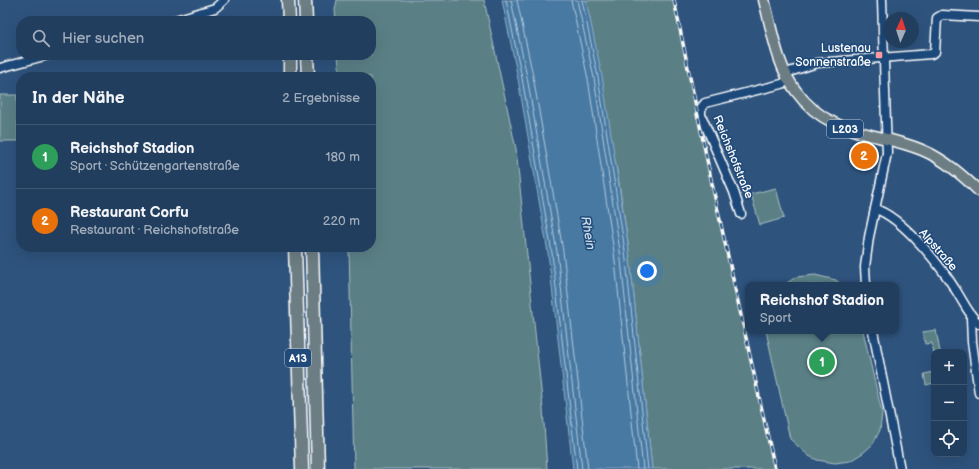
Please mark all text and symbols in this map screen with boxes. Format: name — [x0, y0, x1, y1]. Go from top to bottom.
north arrow — [883, 12, 919, 48]
search box — [16, 16, 376, 60]
icon: search — [30, 27, 52, 49]
text: Hier suchen — [62, 29, 144, 48]
place label: Lustenau Sonnenstraße — [795, 41, 871, 70]
marker: Lustenau Sonnenstraße — [874, 50, 884, 60]
text: In der Nähe — [32, 88, 125, 108]
text: 2 Ergebnisse — [282, 90, 360, 106]
street label: Reichshofstraße — [709, 113, 757, 201]
road number: L203 — [827, 120, 863, 138]
text: Reichshof Stadion — [70, 139, 194, 158]
pin: 2 — [851, 141, 877, 171]
text: 1 — [42, 149, 48, 165]
text: 180 m — [325, 149, 360, 165]
text: Sport · Schützengartenstraße — [70, 158, 240, 174]
text: Restaurant Corfu — [70, 203, 189, 222]
text: 2 — [41, 213, 49, 229]
text: 220 m — [323, 213, 360, 229]
water label: Rhein — [577, 215, 599, 251]
text: Restaurant · Reichshofstraße — [70, 222, 239, 238]
street label: Alpstraße — [916, 226, 960, 274]
your location — [637, 261, 657, 281]
popup — [745, 282, 899, 334]
text: Reichshof Stadion — [760, 291, 884, 310]
text: Sport — [760, 310, 791, 326]
pin: 1 — [809, 347, 835, 377]
road number: A13 — [285, 349, 311, 367]
map controls — [931, 349, 967, 457]
button: + — [931, 349, 967, 385]
button: − — [931, 385, 967, 421]
button: locate — [931, 421, 967, 457]

